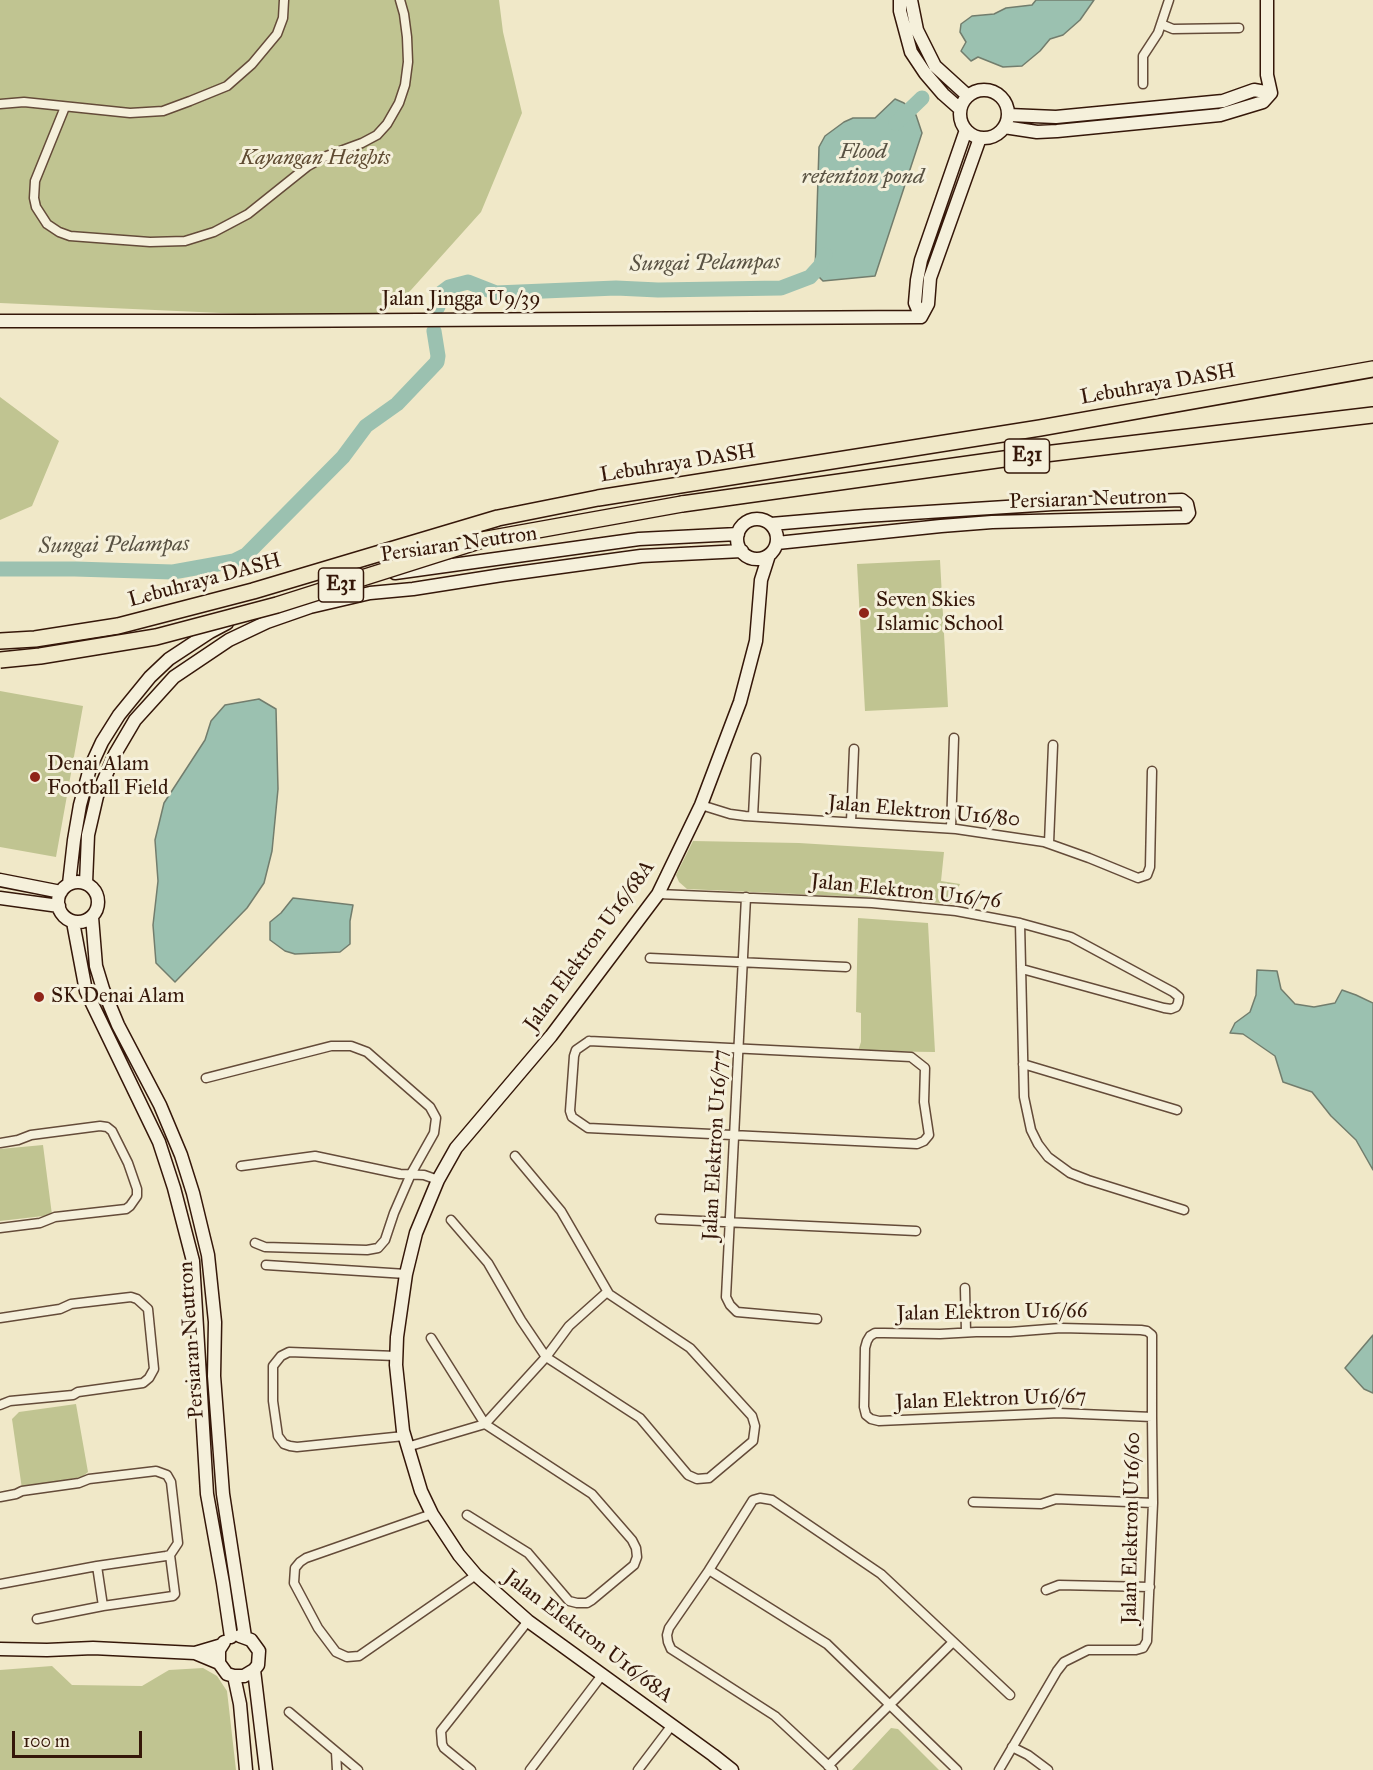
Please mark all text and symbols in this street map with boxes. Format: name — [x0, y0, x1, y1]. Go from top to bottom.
water label: Flood retention pond — [802, 140, 924, 192]
park label: Kayangan Heights — [240, 146, 390, 172]
water label: Sungai Pelampas — [629, 249, 781, 279]
street label: Jalan Jingga U9/39 — [381, 287, 541, 313]
street label: Lebuhraya DASH — [1078, 359, 1238, 411]
street label: Lebuhraya DASH — [598, 439, 758, 489]
road number: E31 — [1004, 439, 1050, 473]
street label: Persiaran Neutron — [1009, 485, 1167, 515]
street label: Persiaran Neutron — [379, 522, 539, 568]
water label: Sungai Pelampas — [38, 531, 190, 561]
street label: Lebuhraya DASH — [126, 548, 284, 614]
road number: E31 — [318, 568, 364, 602]
place label: Seven Skies Islamic School — [876, 588, 1003, 638]
marker: Seven Skies Islamic School — [857, 606, 871, 620]
place label: Denai Alam Football Field — [47, 752, 168, 802]
marker: Denai Alam Football Field — [28, 770, 42, 784]
street label: Jalan Elektron U16/80 — [827, 791, 1021, 833]
street label: Jalan Elektron U16/68A — [519, 855, 661, 1037]
street label: Jalan Elektron U16/76 — [810, 869, 1002, 915]
place label: SK Denai Alam — [51, 984, 185, 1010]
marker: SK Denai Alam — [32, 990, 46, 1004]
street label: Jalan Elektron U16/77 — [698, 1049, 734, 1241]
street label: Persiaran Neutron — [174, 1260, 210, 1420]
street label: Jalan Elektron U16/66 — [896, 1299, 1088, 1327]
street label: Jalan Elektron U16/67 — [895, 1384, 1087, 1416]
street label: Jalan Elektron U16/60 — [1118, 1432, 1146, 1624]
street label: Jalan Elektron U16/68A — [498, 1565, 678, 1709]
scale bar — [15, 1719, 146, 1757]
text: 100 m — [23, 1730, 70, 1752]

